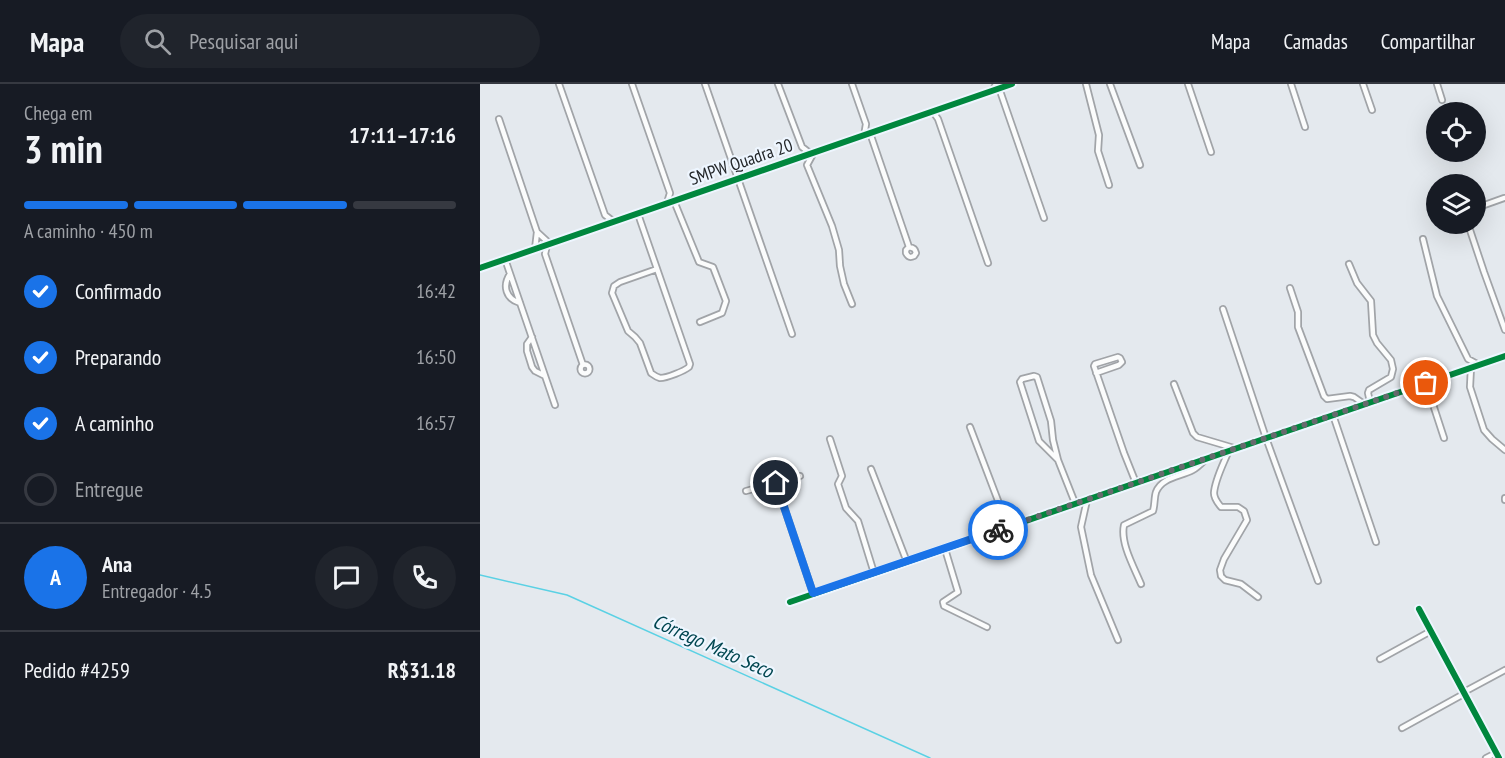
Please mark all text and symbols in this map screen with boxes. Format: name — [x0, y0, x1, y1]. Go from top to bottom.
search box — [120, 14, 540, 68]
text: Mapa — [30, 23, 84, 60]
icon: search — [141, 25, 174, 58]
text: Pesquisar aqui — [189, 27, 298, 55]
text: Mapa — [1211, 28, 1250, 55]
text: Camadas — [1283, 28, 1348, 55]
text: Compartilhar — [1381, 28, 1475, 55]
text: Chega em — [24, 100, 92, 126]
map controls — [1426, 102, 1486, 234]
button: locate — [1426, 102, 1486, 162]
text: 17:11–17:16 — [349, 121, 456, 149]
text: 3 min — [24, 123, 103, 174]
street label: SMPW Quadra 20 — [686, 133, 795, 190]
button: layers — [1426, 174, 1486, 234]
text: A caminho · 450 m — [24, 218, 153, 244]
icon: check — [24, 275, 57, 308]
text: Confirmado — [75, 277, 161, 305]
text: 16:42 — [416, 278, 456, 304]
icon: check — [24, 341, 57, 374]
text: Preparando — [75, 343, 161, 371]
text: 16:50 — [416, 344, 456, 370]
pin — [1400, 357, 1451, 408]
icon: bag — [1409, 366, 1442, 399]
icon: check — [24, 407, 57, 440]
text: A caminho — [75, 409, 154, 437]
text: 16:57 — [416, 410, 456, 436]
pin — [750, 457, 801, 508]
icon: home — [759, 466, 792, 499]
text: Entregue — [75, 475, 143, 503]
courier — [968, 500, 1028, 560]
icon: bike — [982, 514, 1015, 547]
button: chat — [315, 546, 378, 609]
button: phone — [393, 546, 456, 609]
text: Ana — [102, 550, 132, 578]
text: A — [50, 563, 61, 591]
text: Entregador · 4.5 — [102, 578, 212, 604]
water label: Córrego Mato Seco — [649, 608, 778, 685]
text: Pedido #4259 — [24, 656, 130, 684]
text: R$31.18 — [388, 656, 456, 684]

